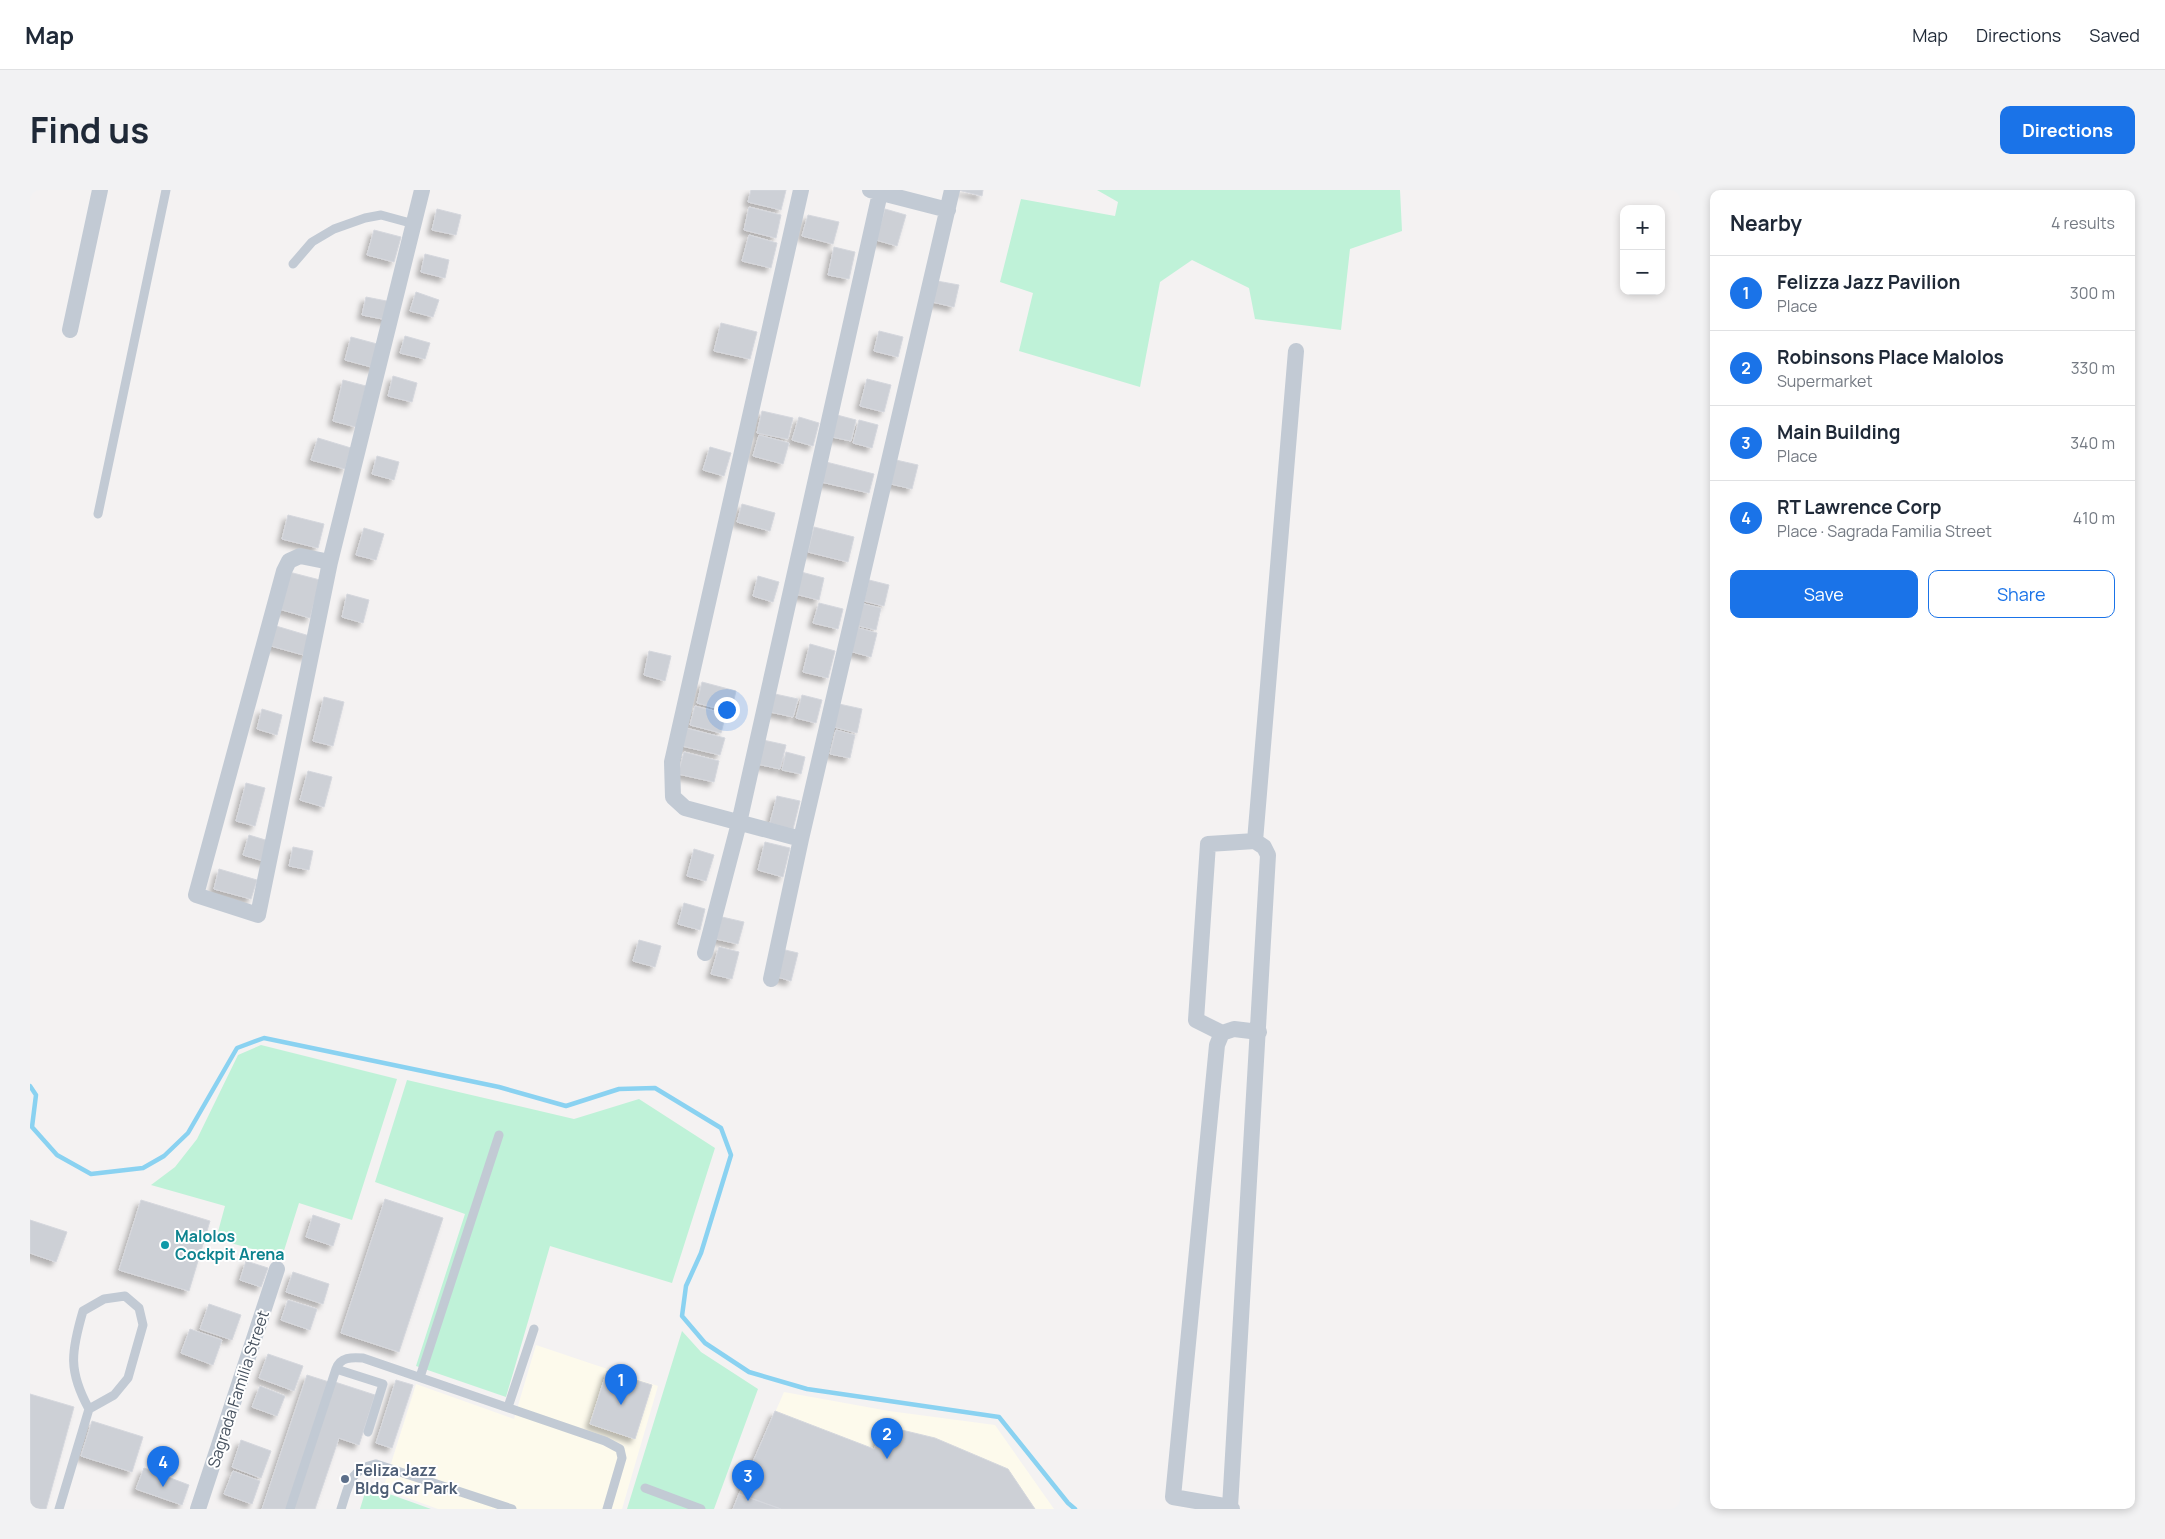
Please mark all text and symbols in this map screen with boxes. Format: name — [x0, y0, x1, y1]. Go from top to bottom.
text: Map — [25, 18, 74, 51]
text: Map — [1912, 23, 1948, 47]
text: Directions — [1976, 23, 2061, 47]
text: Saved — [2089, 23, 2140, 47]
text: Find us — [30, 106, 149, 154]
button: Directions — [2000, 106, 2135, 154]
map controls — [1620, 205, 1665, 295]
button: + — [1620, 205, 1665, 250]
text: Nearby — [1730, 209, 1802, 237]
text: 4 results — [2051, 212, 2115, 234]
button: − — [1620, 250, 1665, 295]
text: Felizza Jazz Pavilion — [1777, 269, 1960, 295]
text: 1 — [1742, 282, 1750, 304]
text: 300 m — [2070, 282, 2115, 304]
text: Place — [1777, 295, 1817, 317]
text: Robinsons Place Malolos — [1777, 344, 2004, 370]
text: 2 — [1741, 357, 1751, 379]
text: 330 m — [2071, 357, 2115, 379]
text: Supermarket — [1777, 370, 1873, 392]
text: Main Building — [1777, 419, 1900, 445]
text: 3 — [1741, 432, 1751, 454]
text: 340 m — [2070, 432, 2115, 454]
text: Place — [1777, 445, 1817, 467]
text: RT Lawrence Corp — [1777, 494, 1941, 520]
text: 4 — [1741, 507, 1751, 529]
text: 410 m — [2073, 507, 2115, 529]
text: Place · Sagrada Familia Street — [1777, 520, 1992, 542]
button: Save — [1730, 570, 1918, 618]
button: Share — [1928, 570, 2115, 618]
your location — [714, 697, 740, 723]
place label: Malolos Cockpit Arena — [175, 1225, 285, 1265]
marker: Malolos Cockpit Arena — [159, 1239, 171, 1251]
street label: Sagrada Familia Street — [202, 1307, 274, 1471]
pin: 1 — [605, 1364, 637, 1405]
pin: 2 — [871, 1418, 903, 1459]
pin: 4 — [147, 1446, 179, 1487]
place label: Feliza Jazz Bldg Car Park — [355, 1459, 458, 1499]
pin: 3 — [732, 1460, 764, 1501]
marker: Feliza Jazz Bldg Car Park — [339, 1473, 351, 1485]

